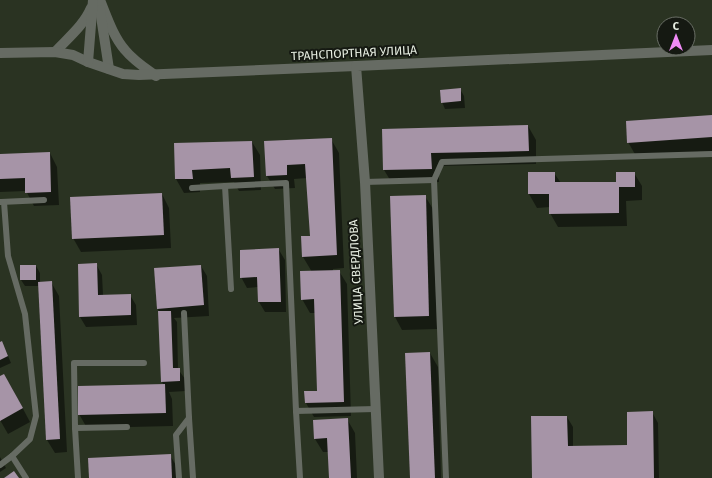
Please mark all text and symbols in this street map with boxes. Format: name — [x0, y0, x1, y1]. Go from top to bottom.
north arrow — [656, 16, 696, 56]
text: С — [673, 20, 680, 33]
street label: ТРАНСПОРТНАЯ УЛИЦА — [291, 43, 417, 63]
street label: УЛИЦА СВЕРДЛОВА — [346, 219, 366, 325]

